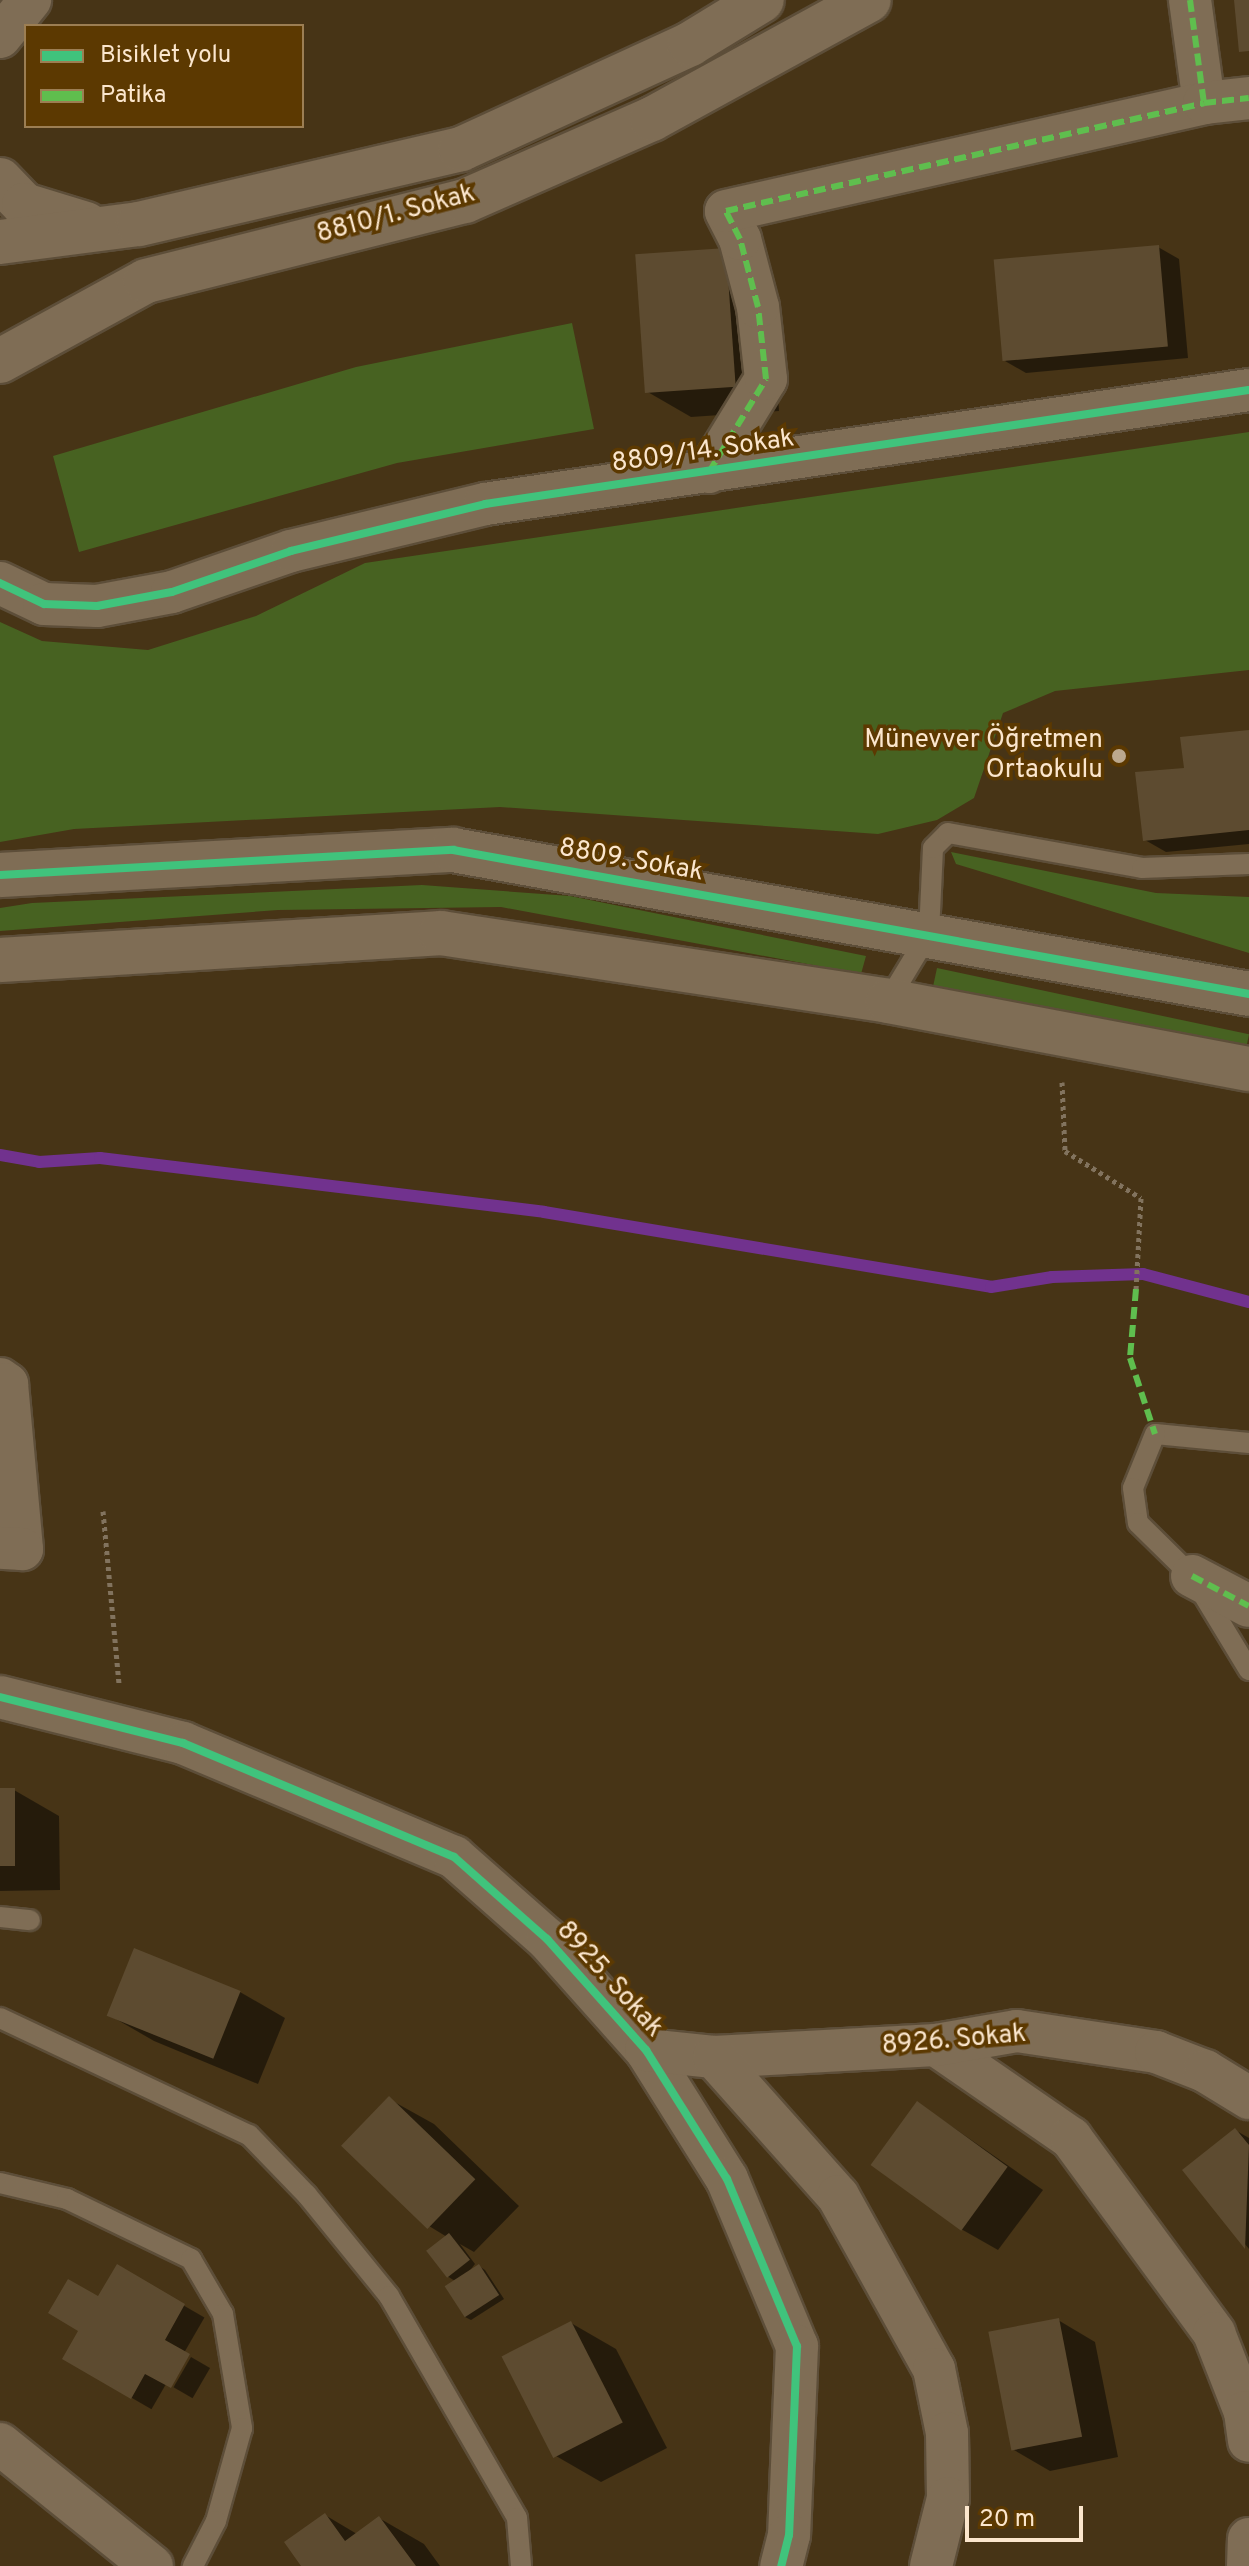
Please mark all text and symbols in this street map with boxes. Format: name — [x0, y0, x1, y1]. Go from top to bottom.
legend — [24, 24, 304, 128]
text: Bisiklet yolu — [100, 41, 231, 71]
text: Patika — [100, 81, 166, 111]
street label: 8810/1. Sokak — [313, 179, 479, 251]
street label: 8809/14. Sokak — [610, 424, 796, 480]
place label: Münevver Öğretmen Ortaokulu — [864, 725, 1103, 786]
marker: Münevver Öğretmen Ortaokulu — [1110, 747, 1128, 765]
street label: 8809. Sokak — [556, 833, 706, 889]
street label: 8925. Sokak — [549, 1916, 669, 2044]
street label: 8926. Sokak — [881, 2019, 1027, 2063]
scale bar — [969, 2490, 1087, 2540]
text: 20 m — [979, 2505, 1035, 2535]

